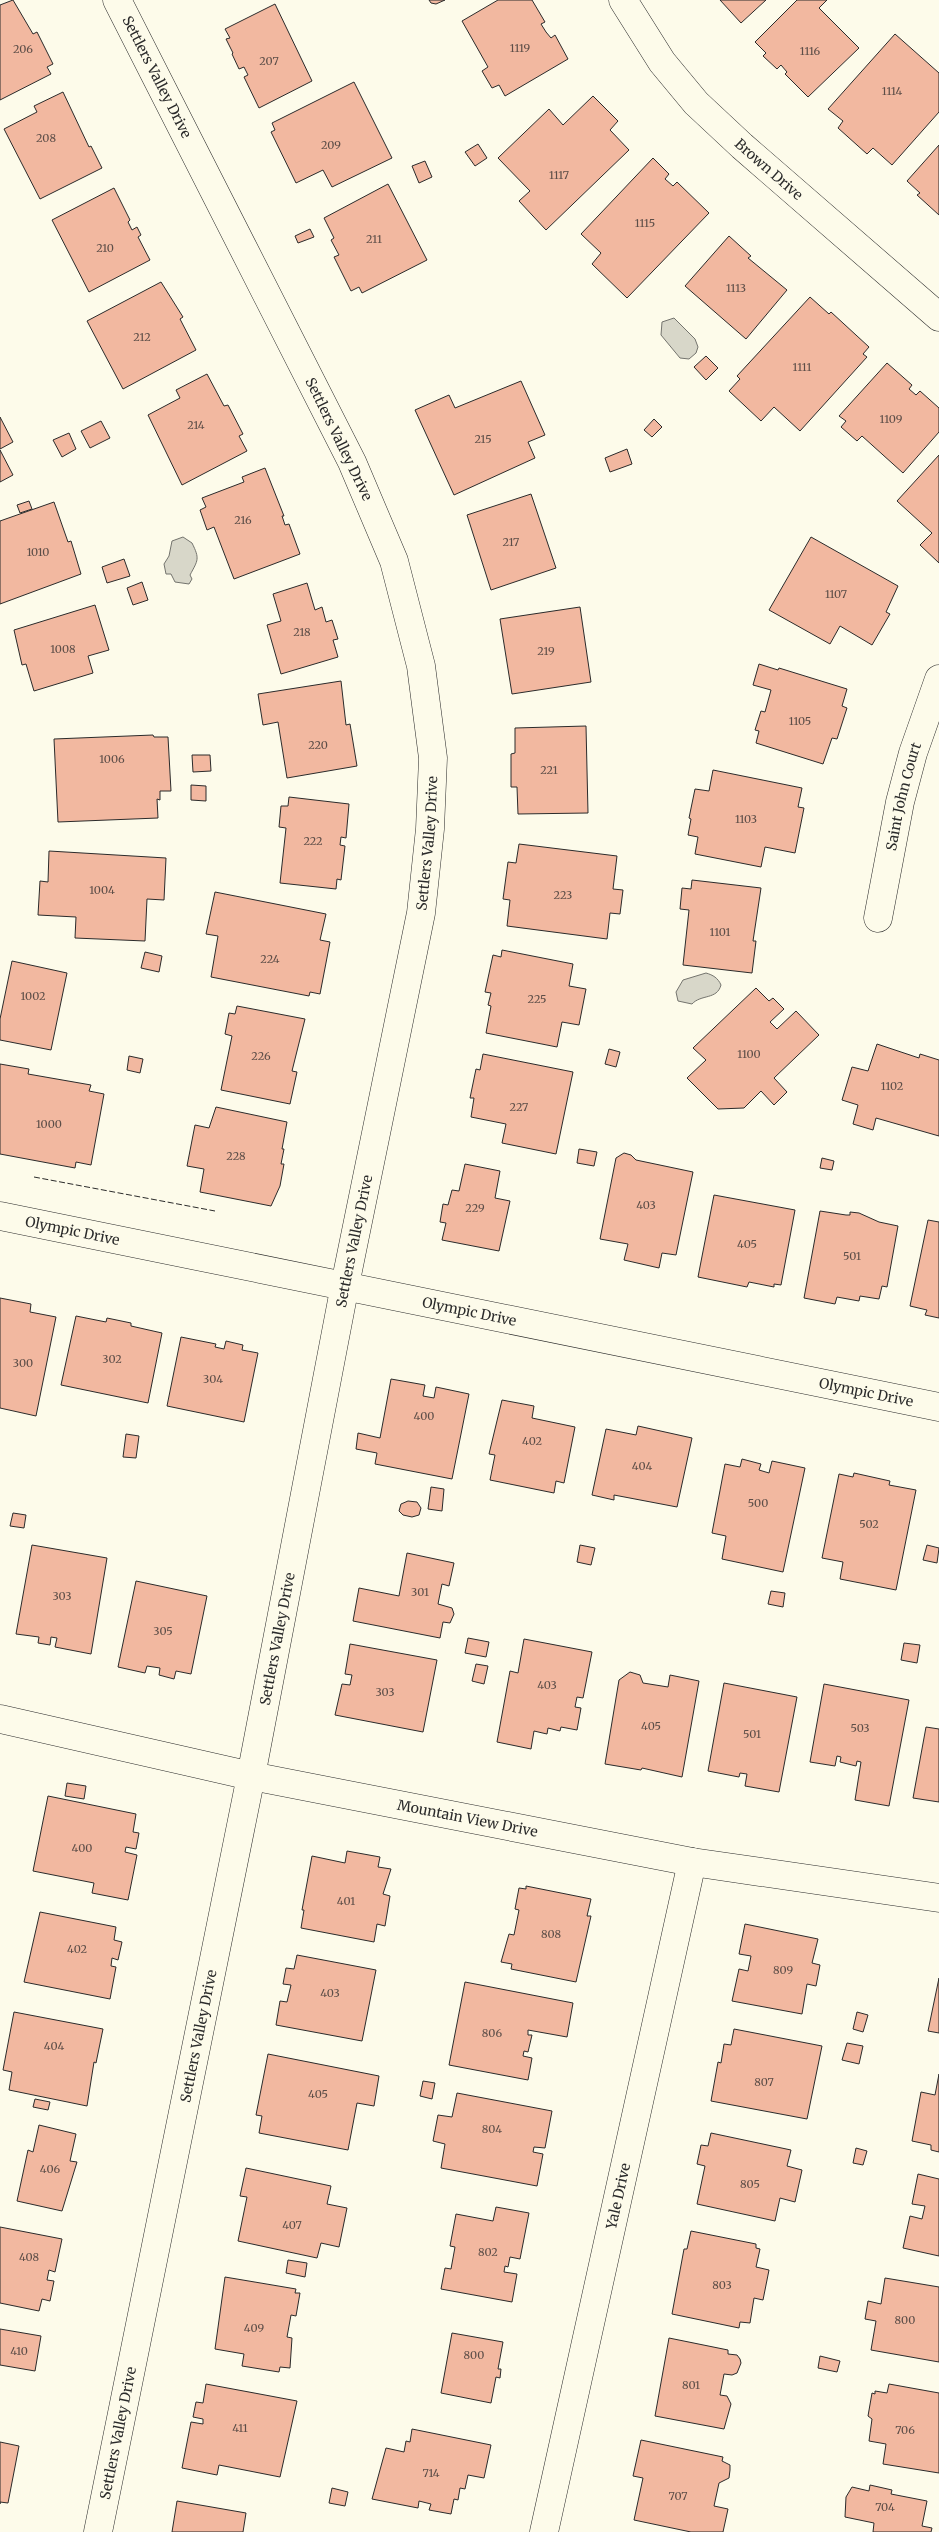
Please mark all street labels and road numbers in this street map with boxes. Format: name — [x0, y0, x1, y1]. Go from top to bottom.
street label: Settlers Valley Drive — [118, 13, 196, 141]
street label: Brown Drive — [731, 135, 807, 204]
street label: Settlers Valley Drive — [301, 374, 377, 504]
street label: Saint John Court — [882, 739, 925, 852]
street label: Settlers Valley Drive — [412, 776, 441, 911]
street label: Settlers Valley Drive — [332, 1173, 376, 1309]
street label: Olympic Drive — [24, 1212, 121, 1249]
street label: Olympic Drive — [421, 1293, 518, 1330]
street label: Olympic Drive — [818, 1374, 915, 1411]
street label: Settlers Valley Drive — [256, 1571, 299, 1707]
street label: Mountain View Drive — [396, 1796, 539, 1841]
street label: Settlers Valley Drive — [176, 1968, 221, 2104]
street label: Yale Drive — [602, 2161, 634, 2232]
street label: Settlers Valley Drive — [96, 2365, 140, 2501]

